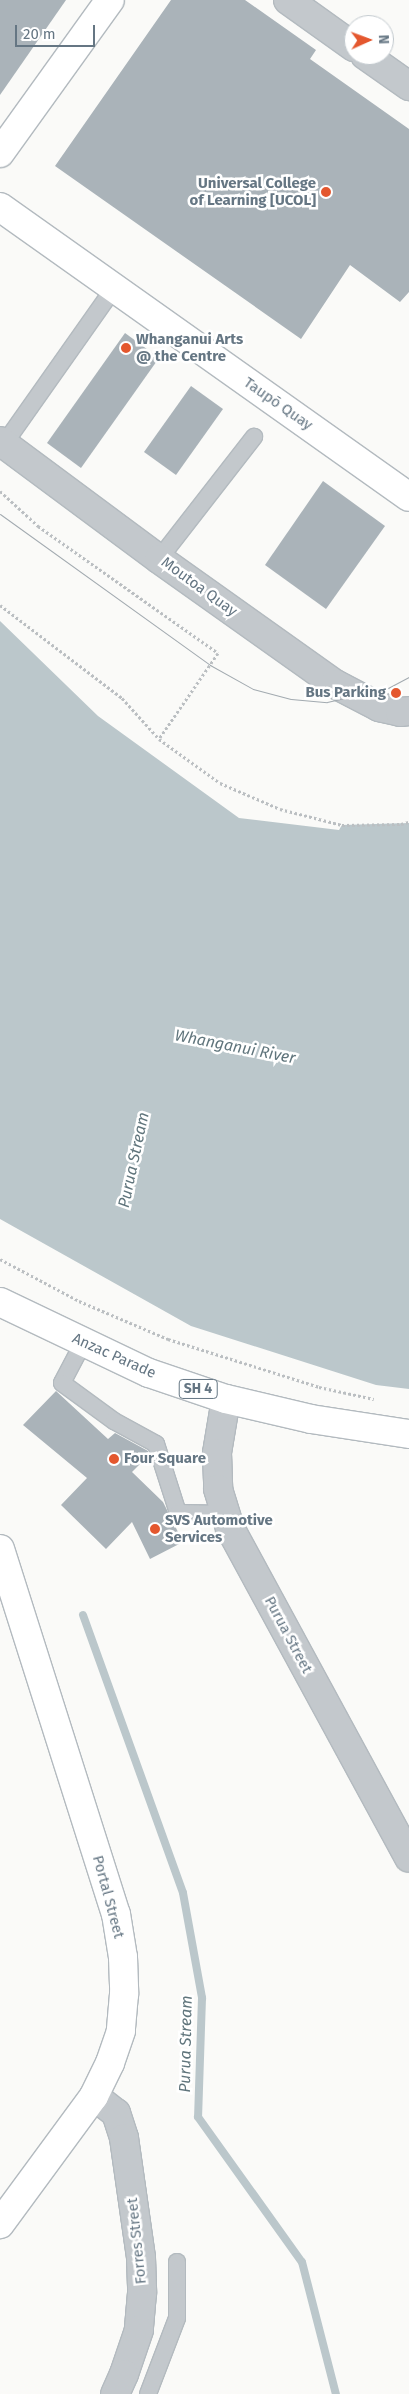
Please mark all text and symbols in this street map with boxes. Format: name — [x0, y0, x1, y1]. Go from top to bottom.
scale bar — [18, 15, 98, 47]
north arrow — [344, 15, 394, 65]
text: 20 m — [23, 25, 56, 43]
text: N — [375, 35, 392, 44]
place label: Universal College of Learning [UCOL] — [189, 174, 316, 209]
marker: Universal College of Learning [UCOL] — [320, 186, 332, 198]
place label: Whanganui Arts @ the Centre — [136, 330, 243, 365]
marker: Whanganui Arts @ the Centre — [120, 342, 132, 354]
street label: Taupō Quay — [240, 374, 316, 434]
street label: Moutoa Quay — [158, 553, 240, 621]
place label: Bus Parking — [305, 684, 386, 702]
marker: Bus Parking — [390, 687, 402, 699]
water label: Whanganui River — [173, 1026, 297, 1068]
water label: Purua Stream — [114, 1110, 154, 1210]
street label: Anzac Parade — [69, 1330, 159, 1382]
road number: SH 4 — [178, 1378, 218, 1400]
place label: Four Square — [124, 1450, 206, 1468]
marker: Four Square — [108, 1453, 120, 1465]
place label: SVS Automotive Services — [165, 1511, 273, 1546]
marker: SVS Automotive Services — [149, 1523, 161, 1535]
street label: Purua Street — [260, 1594, 316, 1676]
street label: Portal Street — [88, 1854, 128, 1940]
water label: Purua Stream — [176, 1995, 196, 2093]
street label: Forres Street — [124, 2197, 150, 2285]

